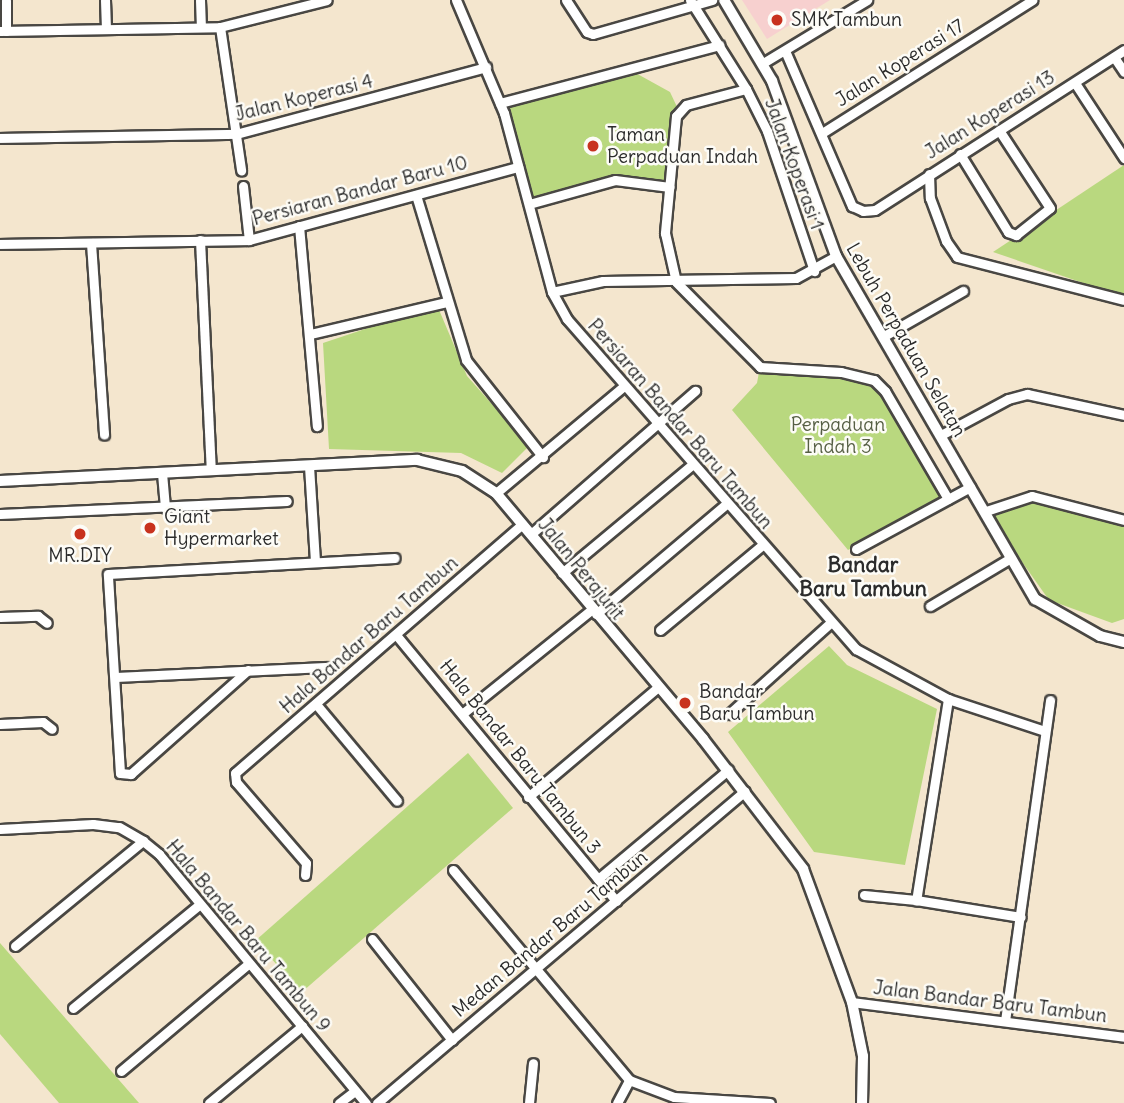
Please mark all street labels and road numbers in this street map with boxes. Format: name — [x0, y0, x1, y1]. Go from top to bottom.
street label: Jalan Koperasi 17 — [832, 14, 968, 112]
street label: Jalan Koperasi 13 — [921, 66, 1059, 164]
street label: Jalan Koperasi 4 — [233, 70, 375, 126]
street label: Jalan Koperasi 1 — [760, 95, 828, 233]
street label: Persiaran Bandar Baru 10 — [250, 151, 470, 231]
street label: Lebuh Perpaduan Selatan — [841, 239, 971, 441]
street label: Persiaran Bandar Baru Tambun — [583, 314, 777, 534]
street label: Jalan Perajurit — [533, 514, 629, 624]
street label: Hala Bandar Baru Tambun — [275, 552, 463, 718]
street label: Hala Bandar Baru Tambun 3 — [435, 655, 605, 859]
street label: Hala Bandar Baru Tambun 9 — [161, 835, 335, 1037]
street label: Medan Bandar Baru Tambun — [448, 846, 652, 1022]
street label: Jalan Bandar Baru Tambun — [872, 976, 1108, 1028]

